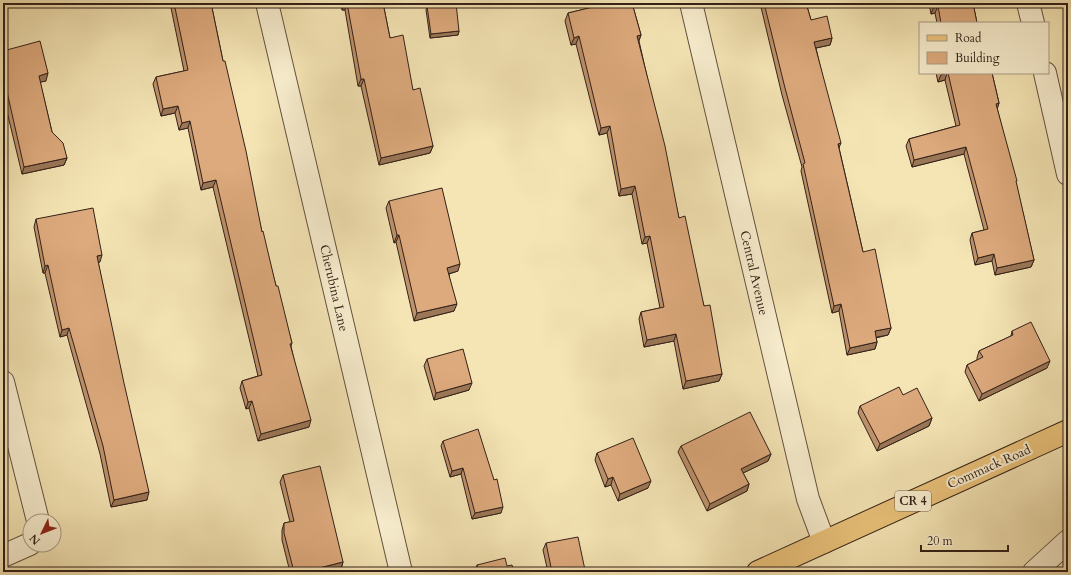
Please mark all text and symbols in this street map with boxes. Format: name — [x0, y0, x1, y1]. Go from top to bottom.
legend — [919, 22, 1049, 74]
text: Road — [955, 30, 982, 46]
text: Building — [955, 50, 1000, 66]
street label: Central Avenue — [735, 229, 773, 317]
street label: Cherubina Lane — [315, 243, 353, 333]
street label: Commack Road — [944, 441, 1034, 493]
road number: CR 4 — [895, 491, 931, 511]
north arrow — [22, 513, 62, 553]
scale bar — [921, 527, 1008, 553]
text: N — [26, 531, 44, 548]
text: 20 m — [927, 533, 954, 549]

